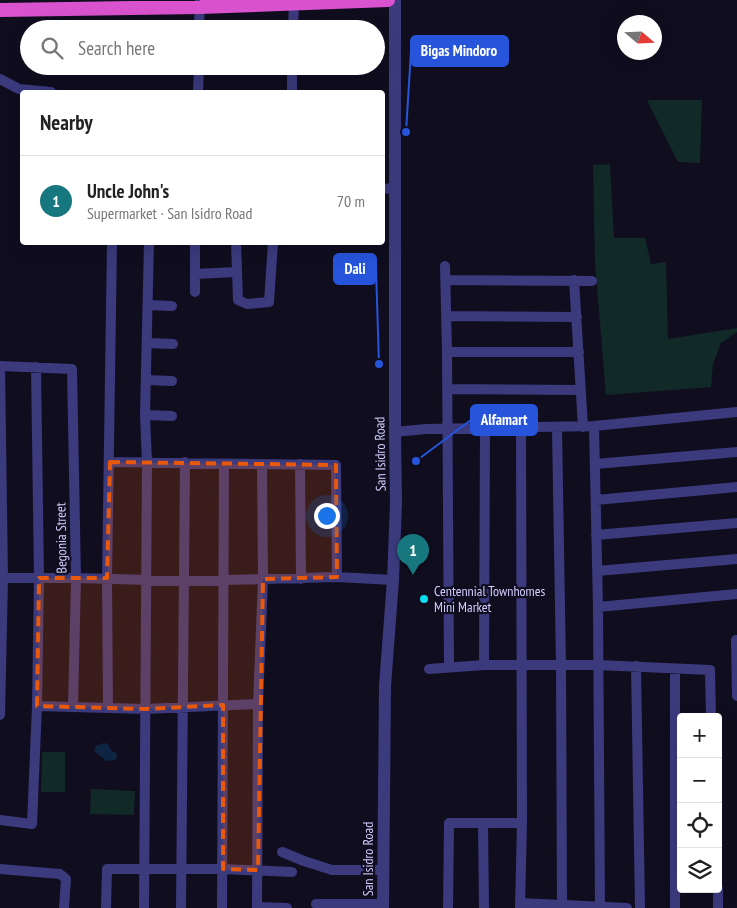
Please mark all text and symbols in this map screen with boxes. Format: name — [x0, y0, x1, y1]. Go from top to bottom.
north arrow — [617, 15, 662, 60]
search box — [20, 20, 385, 75]
icon: search — [38, 34, 66, 62]
text: Search here — [78, 36, 155, 60]
callout: Bigas Mindoro — [411, 36, 508, 66]
text: Bigas Mindoro — [421, 41, 498, 60]
text: Nearby — [40, 109, 93, 136]
text: Uncle John's — [87, 179, 169, 203]
text: 1 — [52, 191, 60, 211]
text: 70 m — [337, 191, 365, 211]
text: Supermarket · San Isidro Road — [87, 203, 252, 223]
callout: Dali — [334, 254, 376, 284]
text: Dali — [344, 259, 366, 278]
callout: Alfamart — [471, 405, 537, 435]
text: Alfamart — [480, 410, 528, 429]
street label: San Isidro Road — [370, 417, 390, 491]
street label: Begonia Street — [51, 502, 71, 574]
your location — [314, 503, 340, 529]
pin: 1 — [397, 534, 429, 575]
place label: Centennial Townhomes Mini Market — [434, 582, 546, 616]
marker: Centennial Townhomes Mini Market — [418, 593, 430, 605]
map controls — [677, 713, 722, 893]
button: + — [677, 713, 722, 758]
button: − — [677, 758, 722, 803]
button: locate — [677, 803, 722, 848]
street label: San Isidro Road — [359, 822, 377, 896]
button: layers — [677, 848, 722, 893]

